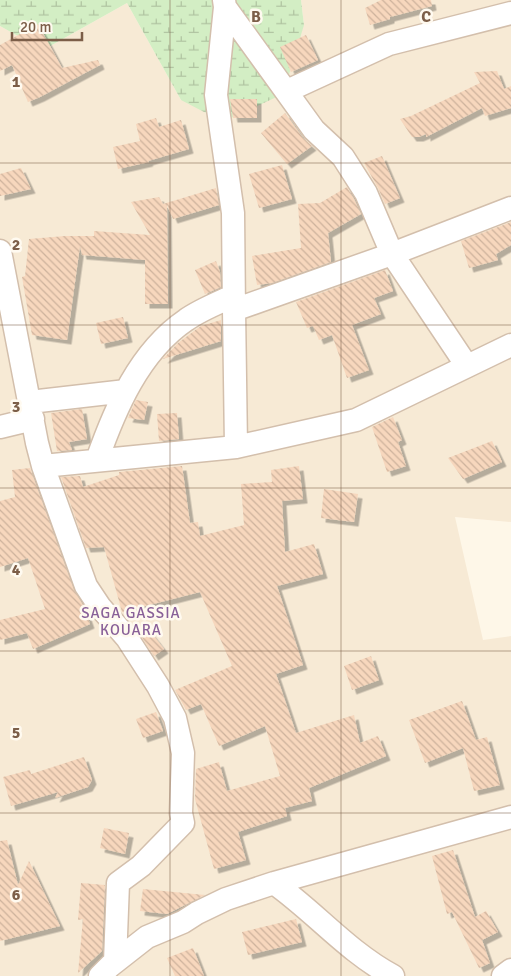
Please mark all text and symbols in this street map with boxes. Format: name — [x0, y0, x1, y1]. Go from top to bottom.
text: B — [251, 7, 261, 27]
text: C — [421, 7, 431, 27]
scale bar — [12, 10, 82, 42]
text: 20 m — [20, 18, 51, 36]
text: 1 — [12, 72, 21, 92]
text: 2 — [12, 235, 20, 255]
text: 3 — [12, 397, 20, 417]
text: 4 — [12, 560, 21, 580]
district label: SAGA GASSIA KOUARA — [81, 604, 181, 639]
text: 5 — [12, 723, 20, 743]
text: 6 — [12, 885, 21, 905]

